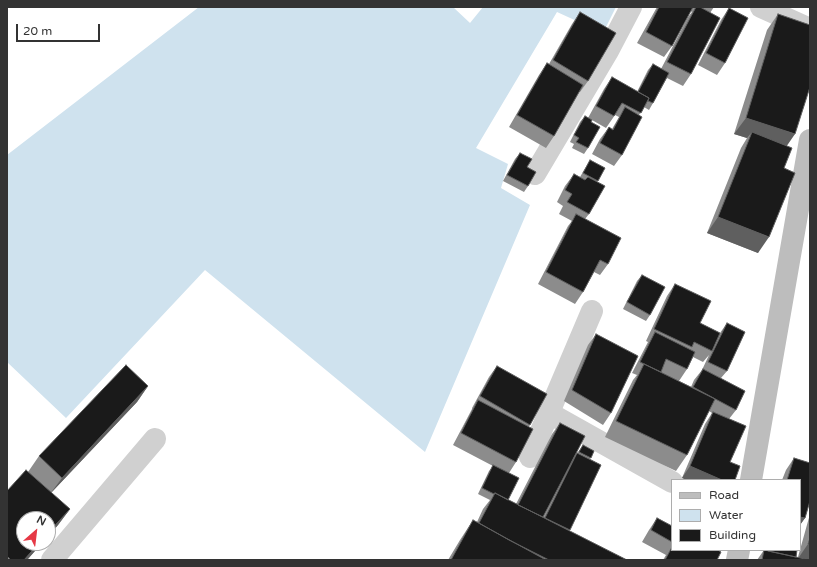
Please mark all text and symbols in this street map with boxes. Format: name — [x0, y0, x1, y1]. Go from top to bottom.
scale bar — [18, 16, 102, 42]
text: 20 m — [23, 24, 52, 38]
legend — [671, 479, 801, 551]
text: Road — [709, 488, 739, 502]
text: Water — [709, 508, 743, 522]
north arrow — [16, 511, 56, 551]
text: N — [34, 513, 48, 529]
text: Building — [709, 528, 756, 542]

